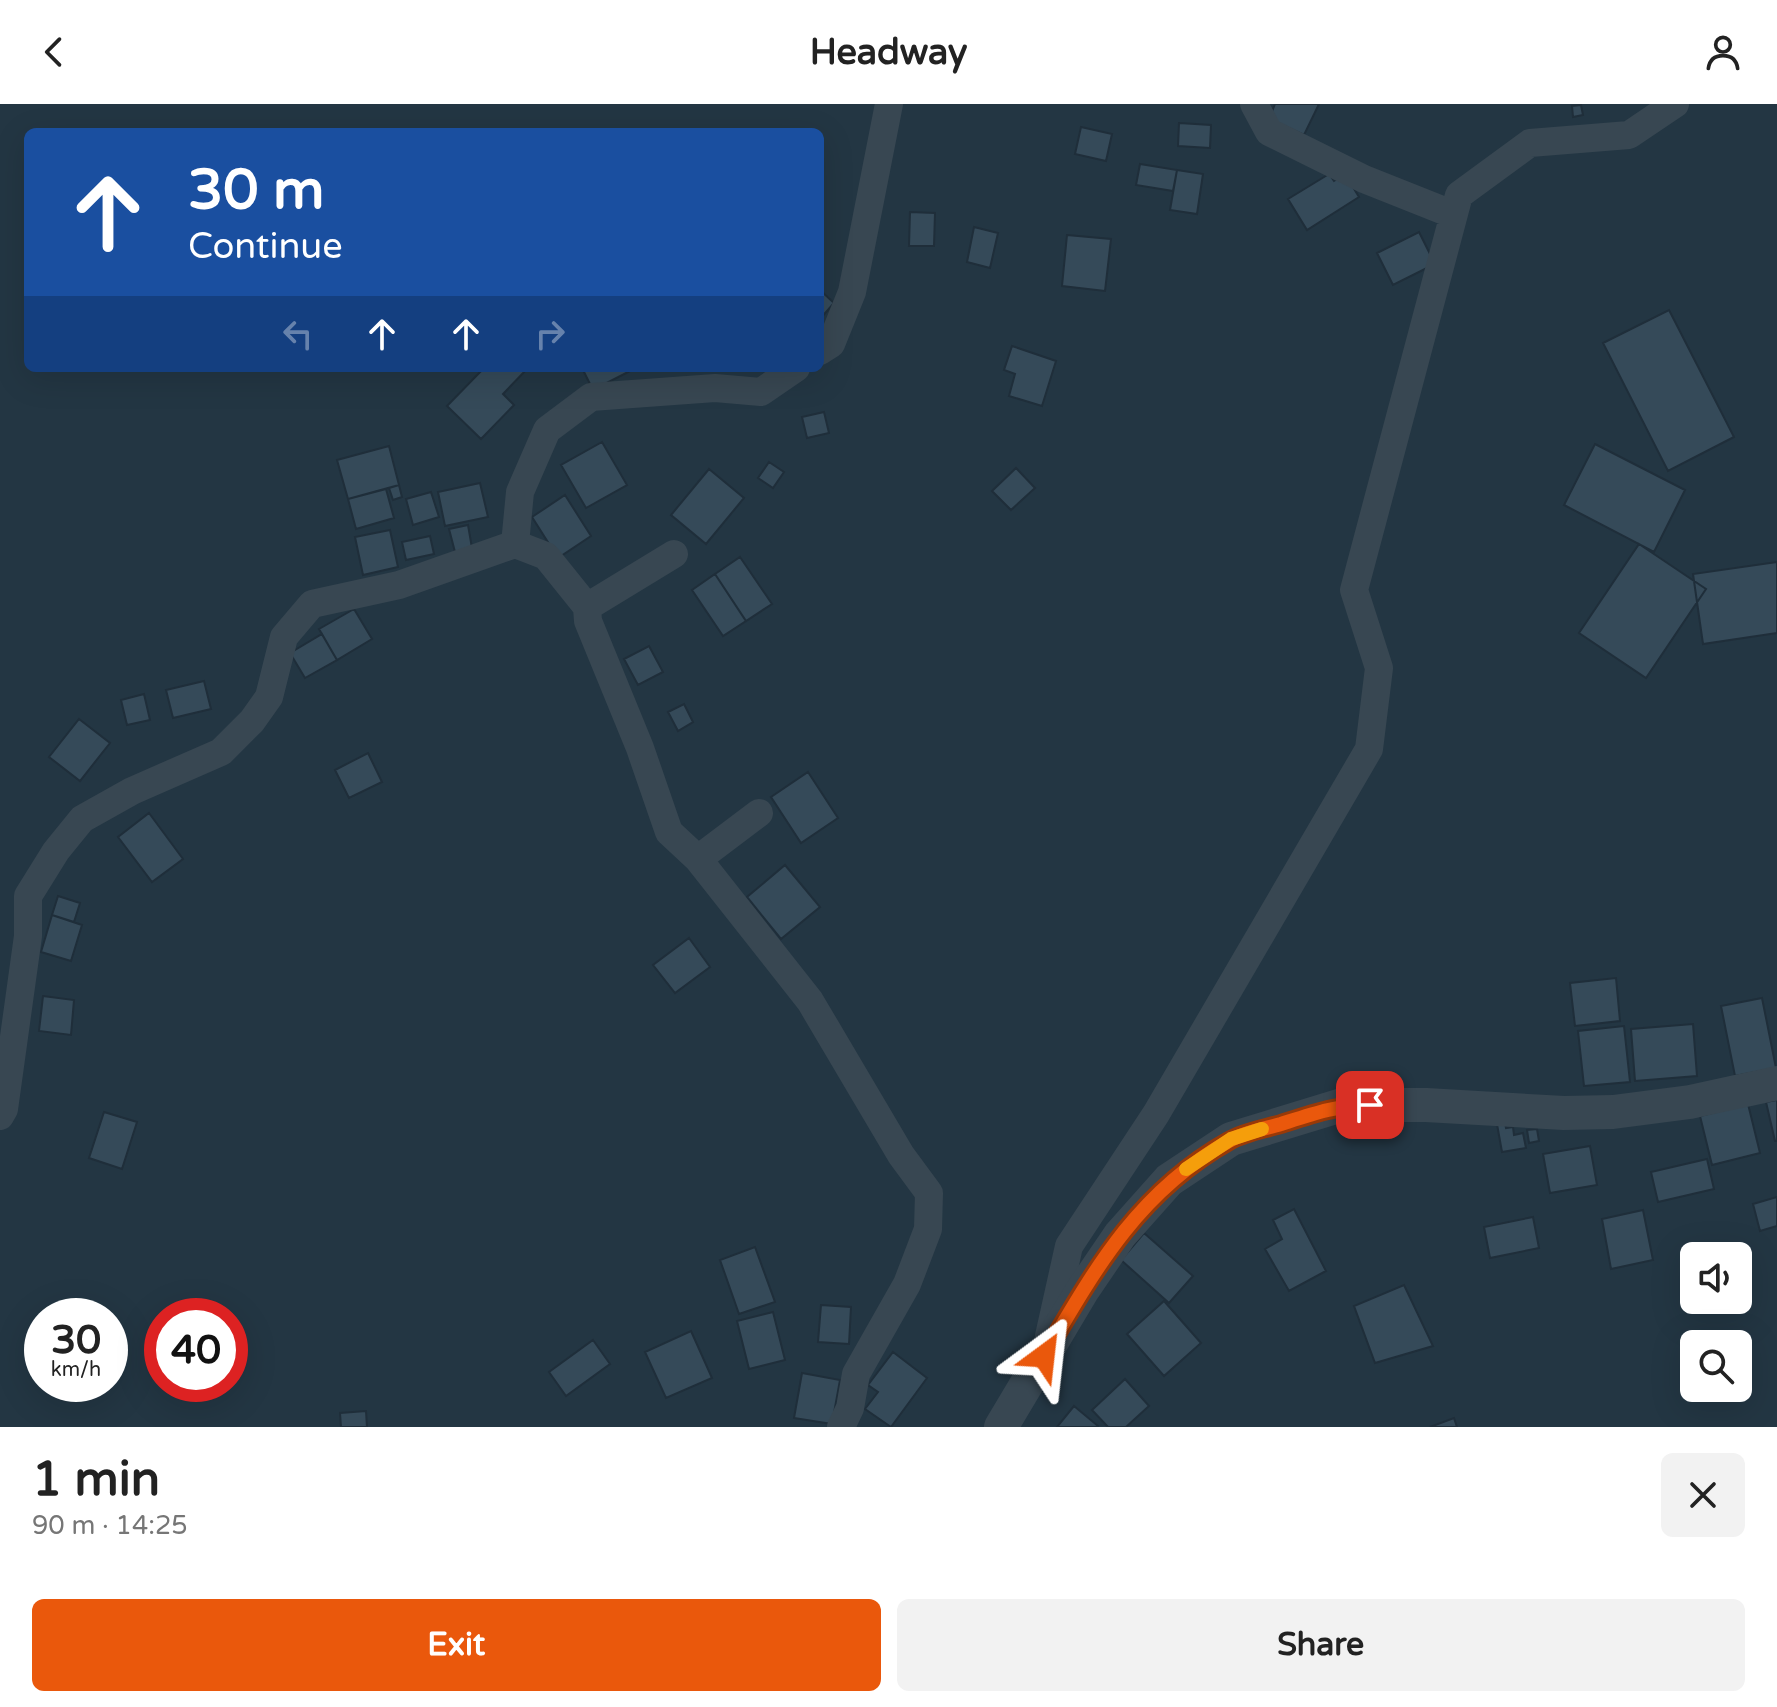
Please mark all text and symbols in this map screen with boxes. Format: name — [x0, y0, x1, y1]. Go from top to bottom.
icon: back — [32, 30, 76, 74]
icon: person — [1701, 30, 1745, 74]
text: Headway — [810, 31, 967, 74]
text: 30 m — [188, 157, 324, 224]
icon: ahead — [56, 160, 160, 264]
text: Continue — [188, 225, 343, 268]
icon: left — [276, 312, 320, 356]
icon: ahead — [360, 312, 404, 356]
icon: ahead — [444, 312, 488, 356]
icon: right — [528, 312, 572, 356]
pin — [1336, 1071, 1404, 1139]
icon: arrive — [1348, 1083, 1392, 1127]
map controls — [1680, 1242, 1752, 1402]
button: sound — [1680, 1242, 1752, 1314]
speed limit sign: 40 — [144, 1298, 248, 1402]
position arrow — [1002, 1314, 1086, 1398]
text: 30 — [51, 1316, 101, 1364]
button: search — [1680, 1330, 1752, 1402]
text: km/h — [51, 1358, 101, 1382]
text: 1 min — [32, 1451, 160, 1509]
button: close — [1661, 1453, 1745, 1537]
text: 90 m · 14:25 — [32, 1510, 188, 1541]
button: Exit — [32, 1599, 881, 1691]
button: Share — [897, 1599, 1745, 1691]

